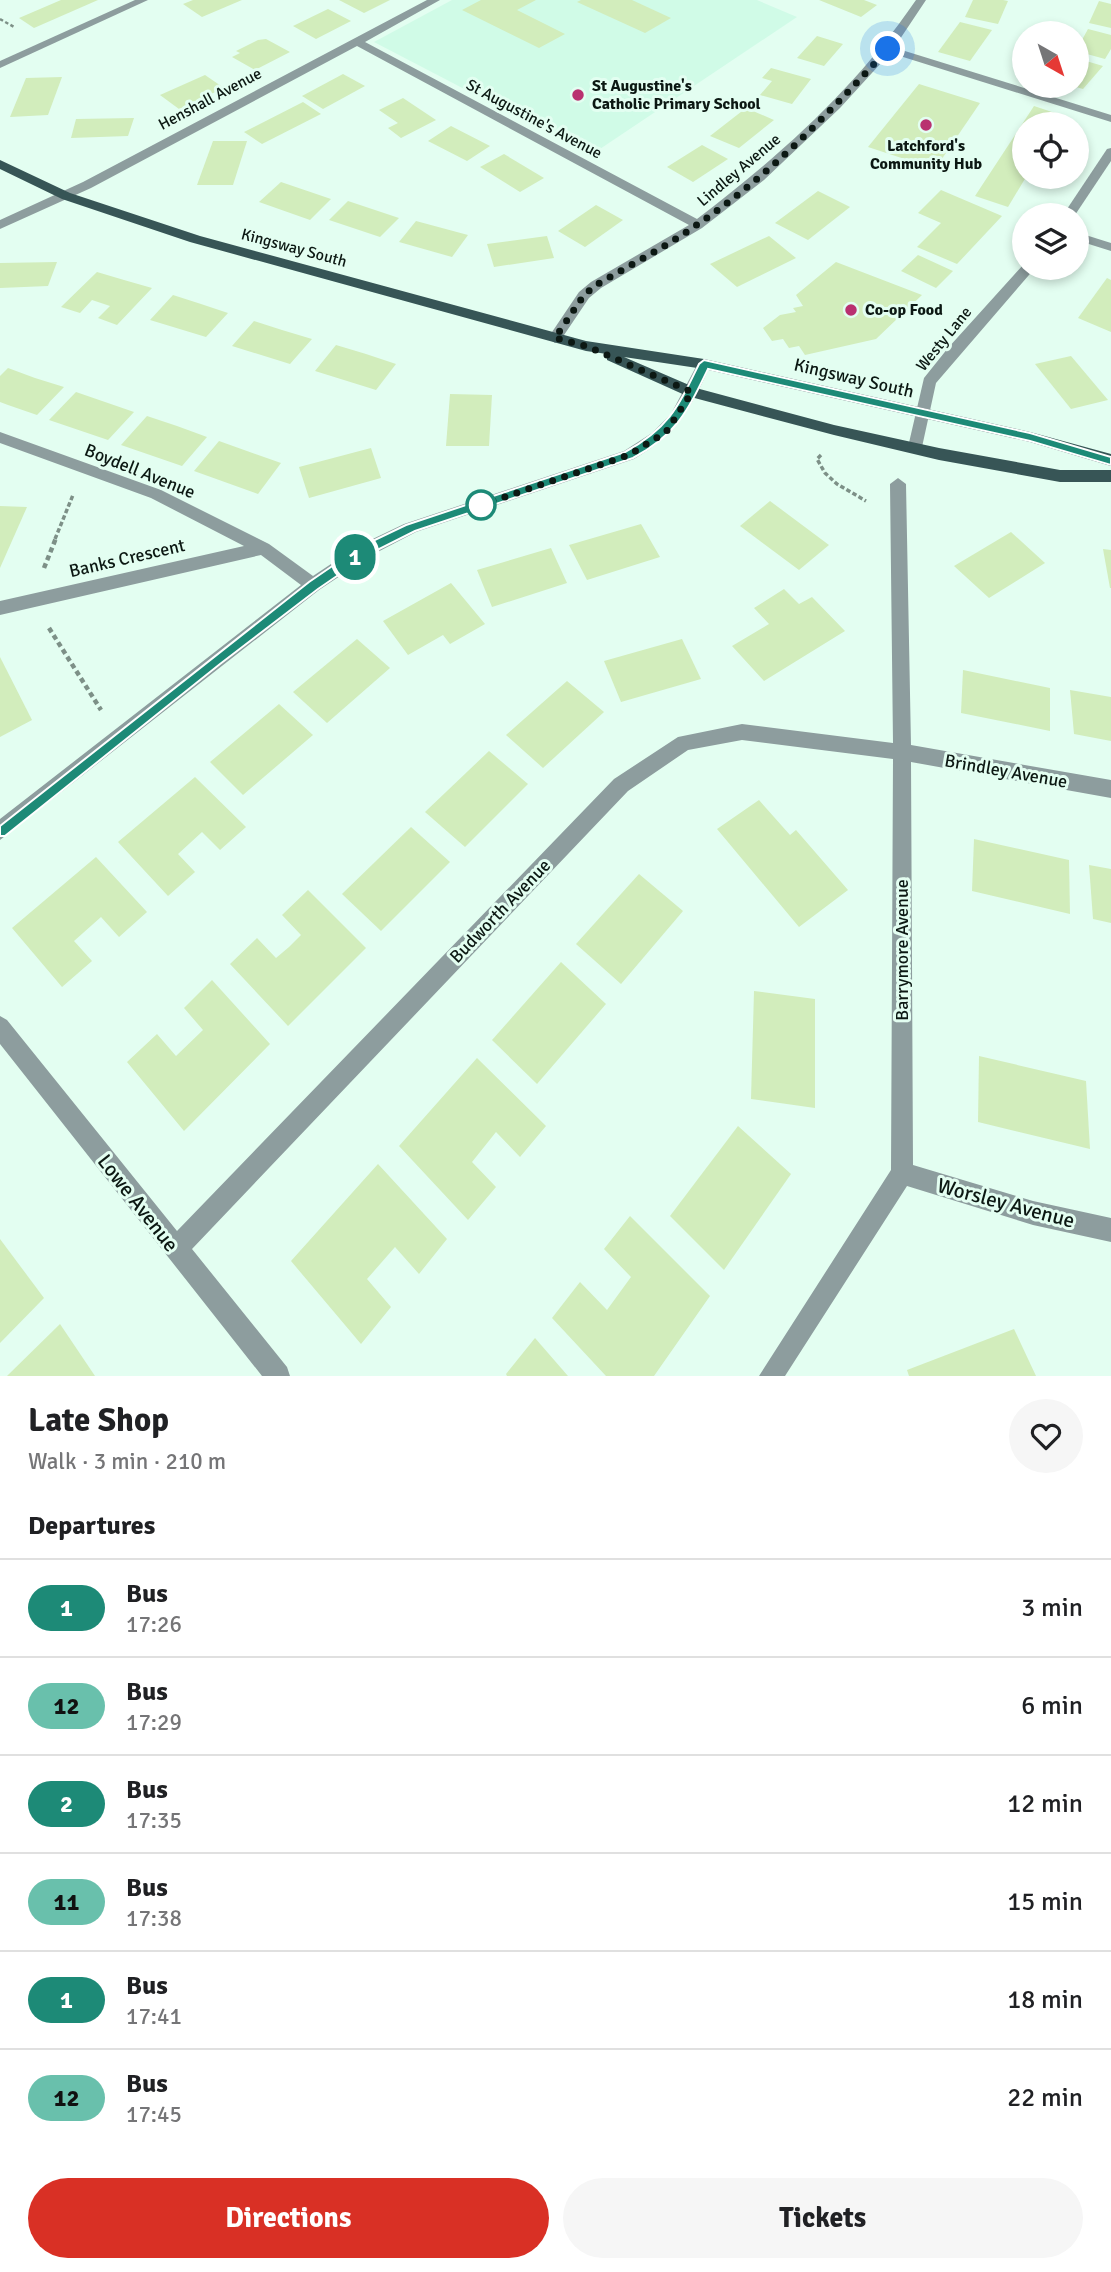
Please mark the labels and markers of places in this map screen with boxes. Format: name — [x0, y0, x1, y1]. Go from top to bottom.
place label: St Augustine's Catholic Primary School — [592, 76, 761, 114]
marker: St Augustine's Catholic Primary School — [570, 87, 586, 103]
marker: Latchford's Community Hub — [918, 117, 934, 133]
place label: Latchford's Community Hub — [870, 136, 982, 174]
place label: Co-op Food — [865, 300, 943, 320]
marker: Co-op Food — [843, 302, 859, 318]
unlabelled marker — [466, 490, 496, 520]

